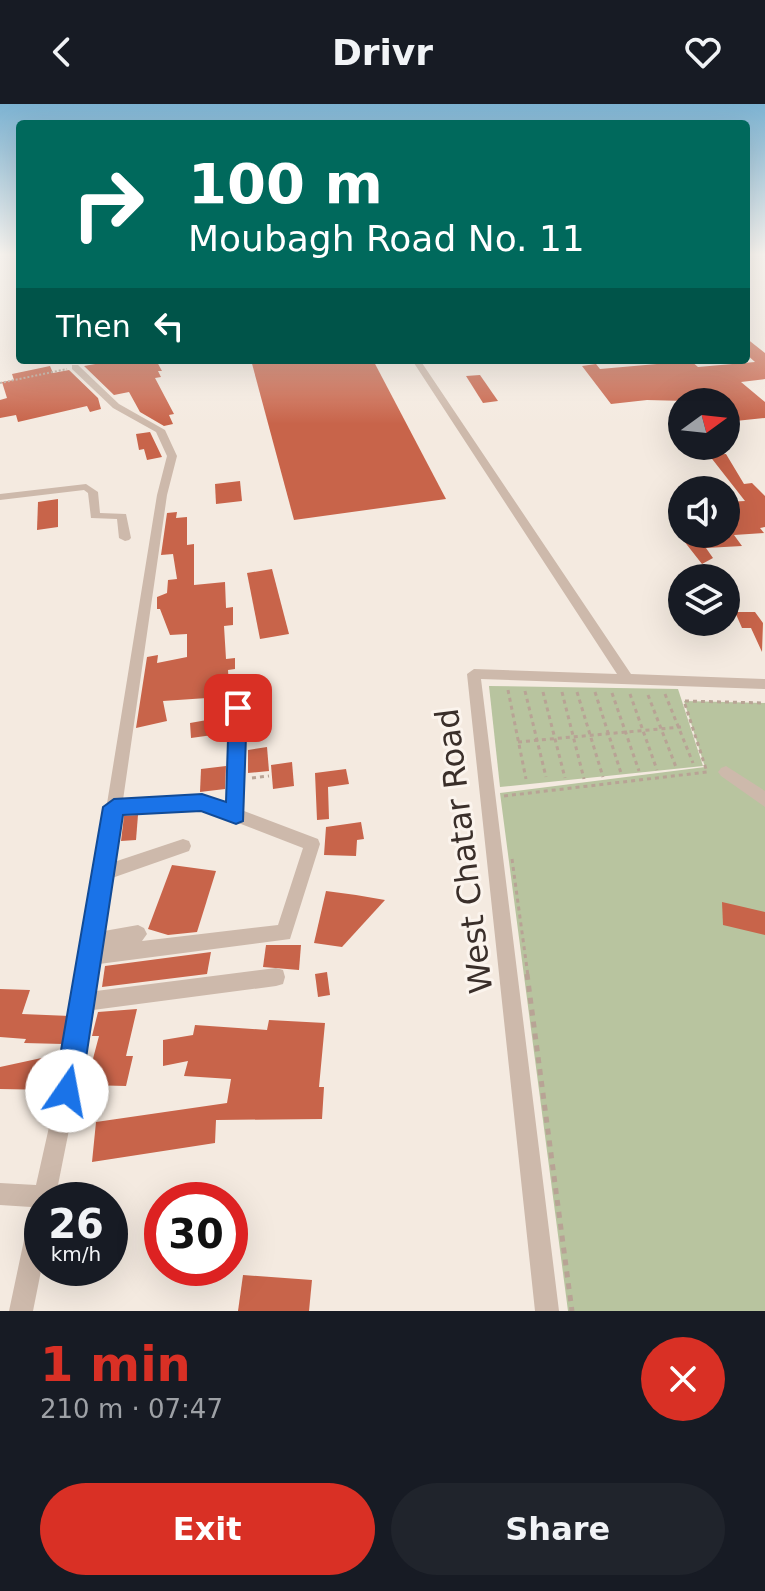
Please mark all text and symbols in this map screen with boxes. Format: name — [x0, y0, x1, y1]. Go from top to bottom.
icon: back — [40, 30, 84, 74]
icon: heart — [681, 30, 725, 74]
text: Drivr — [332, 32, 433, 73]
text: 100 m — [188, 151, 383, 216]
icon: right — [56, 152, 160, 256]
text: Moubagh Road No. 11 — [188, 218, 585, 259]
icon: left — [147, 304, 191, 348]
text: Then — [56, 309, 131, 344]
north arrow — [668, 388, 740, 460]
map controls — [668, 388, 740, 636]
button: sound — [668, 476, 740, 548]
button: layers — [668, 564, 740, 636]
pin — [204, 674, 272, 742]
icon: arrive — [216, 686, 260, 730]
street label: West Chatar Road — [428, 706, 500, 996]
position arrow — [25, 1049, 109, 1133]
speed limit sign: 30 — [144, 1182, 248, 1286]
text: 26 — [48, 1201, 104, 1247]
text: km/h — [51, 1242, 101, 1266]
text: 1 min — [40, 1336, 191, 1392]
button: close — [641, 1337, 725, 1421]
text: 210 m · 07:47 — [40, 1394, 223, 1424]
button: Exit — [40, 1483, 375, 1575]
button: Share — [391, 1483, 725, 1575]

